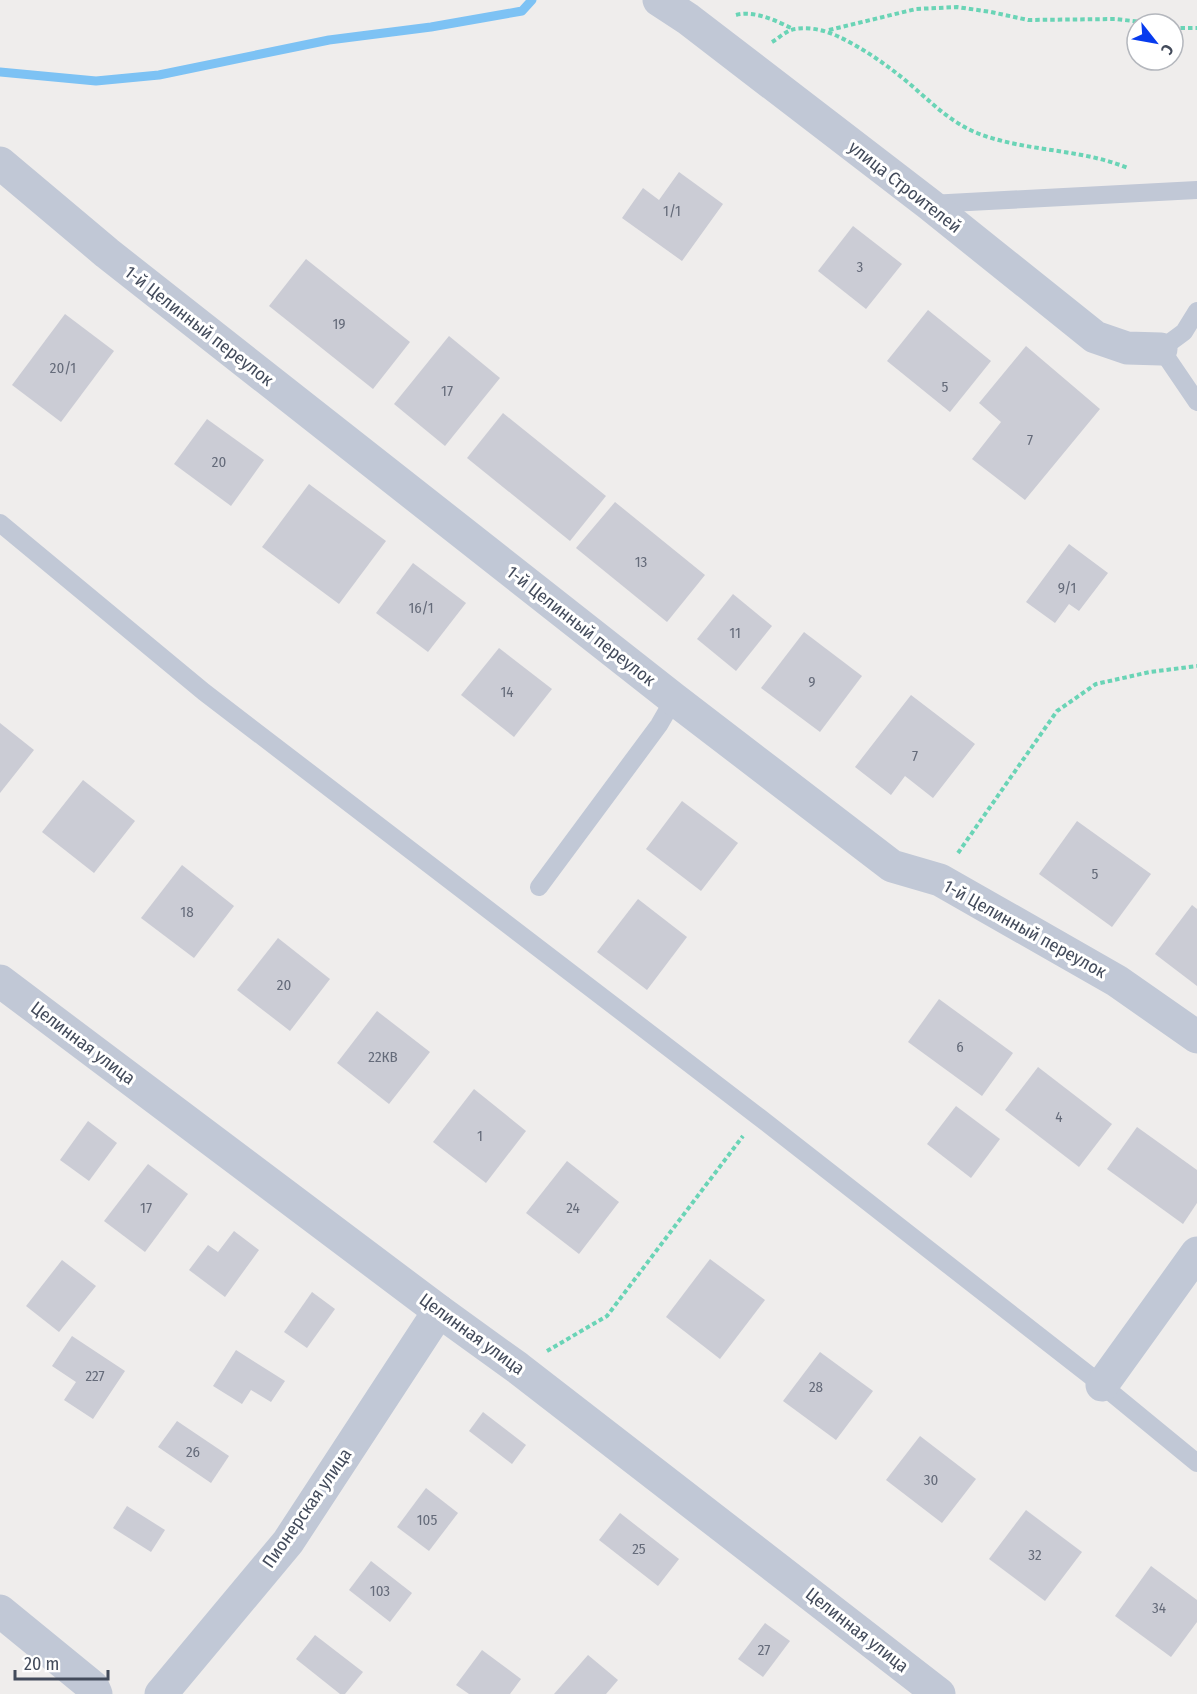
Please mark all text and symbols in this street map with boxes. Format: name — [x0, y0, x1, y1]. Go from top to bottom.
north arrow — [1125, 12, 1185, 72]
text: С — [1157, 41, 1178, 58]
street label: улица Строителей — [844, 136, 966, 238]
house number: 1/1 — [663, 202, 681, 220]
house number: 3 — [857, 258, 864, 276]
street label: 1-й Целинный переулок — [120, 261, 278, 391]
house number: 19 — [332, 315, 346, 333]
house number: 20/1 — [50, 359, 76, 377]
house number: 5 — [942, 378, 949, 396]
house number: 17 — [441, 382, 453, 400]
house number: 7 — [1027, 431, 1033, 449]
house number: 20 — [212, 453, 226, 471]
house number: 13 — [635, 553, 648, 571]
street label: 1-й Целинный переулок — [502, 561, 660, 691]
house number: 9/1 — [1058, 579, 1076, 597]
house number: 16/1 — [409, 599, 433, 617]
house number: 11 — [729, 624, 741, 642]
house number: 9 — [808, 673, 816, 691]
house number: 14 — [500, 683, 514, 701]
house number: 7 — [912, 747, 918, 765]
house number: 5 — [1092, 865, 1099, 883]
street label: 1-й Целинный переулок — [940, 875, 1111, 983]
house number: 18 — [180, 903, 194, 921]
house number: 20 — [277, 976, 291, 994]
street label: Целинная улица — [27, 997, 140, 1089]
house number: 6 — [956, 1038, 964, 1056]
house number: 22КВ — [368, 1048, 398, 1066]
house number: 4 — [1055, 1108, 1063, 1126]
house number: 1 — [477, 1127, 483, 1145]
house number: 17 — [140, 1199, 152, 1217]
house number: 24 — [566, 1199, 580, 1217]
street label: Целинная улица — [415, 1288, 529, 1380]
house number: 227 — [85, 1367, 105, 1385]
house number: 28 — [809, 1378, 823, 1396]
house number: 26 — [186, 1443, 200, 1461]
street label: Пионерская улица — [258, 1444, 357, 1572]
house number: 30 — [924, 1471, 938, 1489]
house number: 105 — [417, 1511, 437, 1529]
house number: 25 — [632, 1540, 646, 1558]
house number: 32 — [1028, 1546, 1042, 1564]
house number: 103 — [370, 1582, 390, 1600]
street label: Целинная улица — [801, 1583, 913, 1677]
house number: 34 — [1152, 1599, 1166, 1617]
house number: 27 — [758, 1641, 770, 1659]
scale bar — [15, 1643, 108, 1681]
text: 20 m — [24, 1653, 59, 1675]

